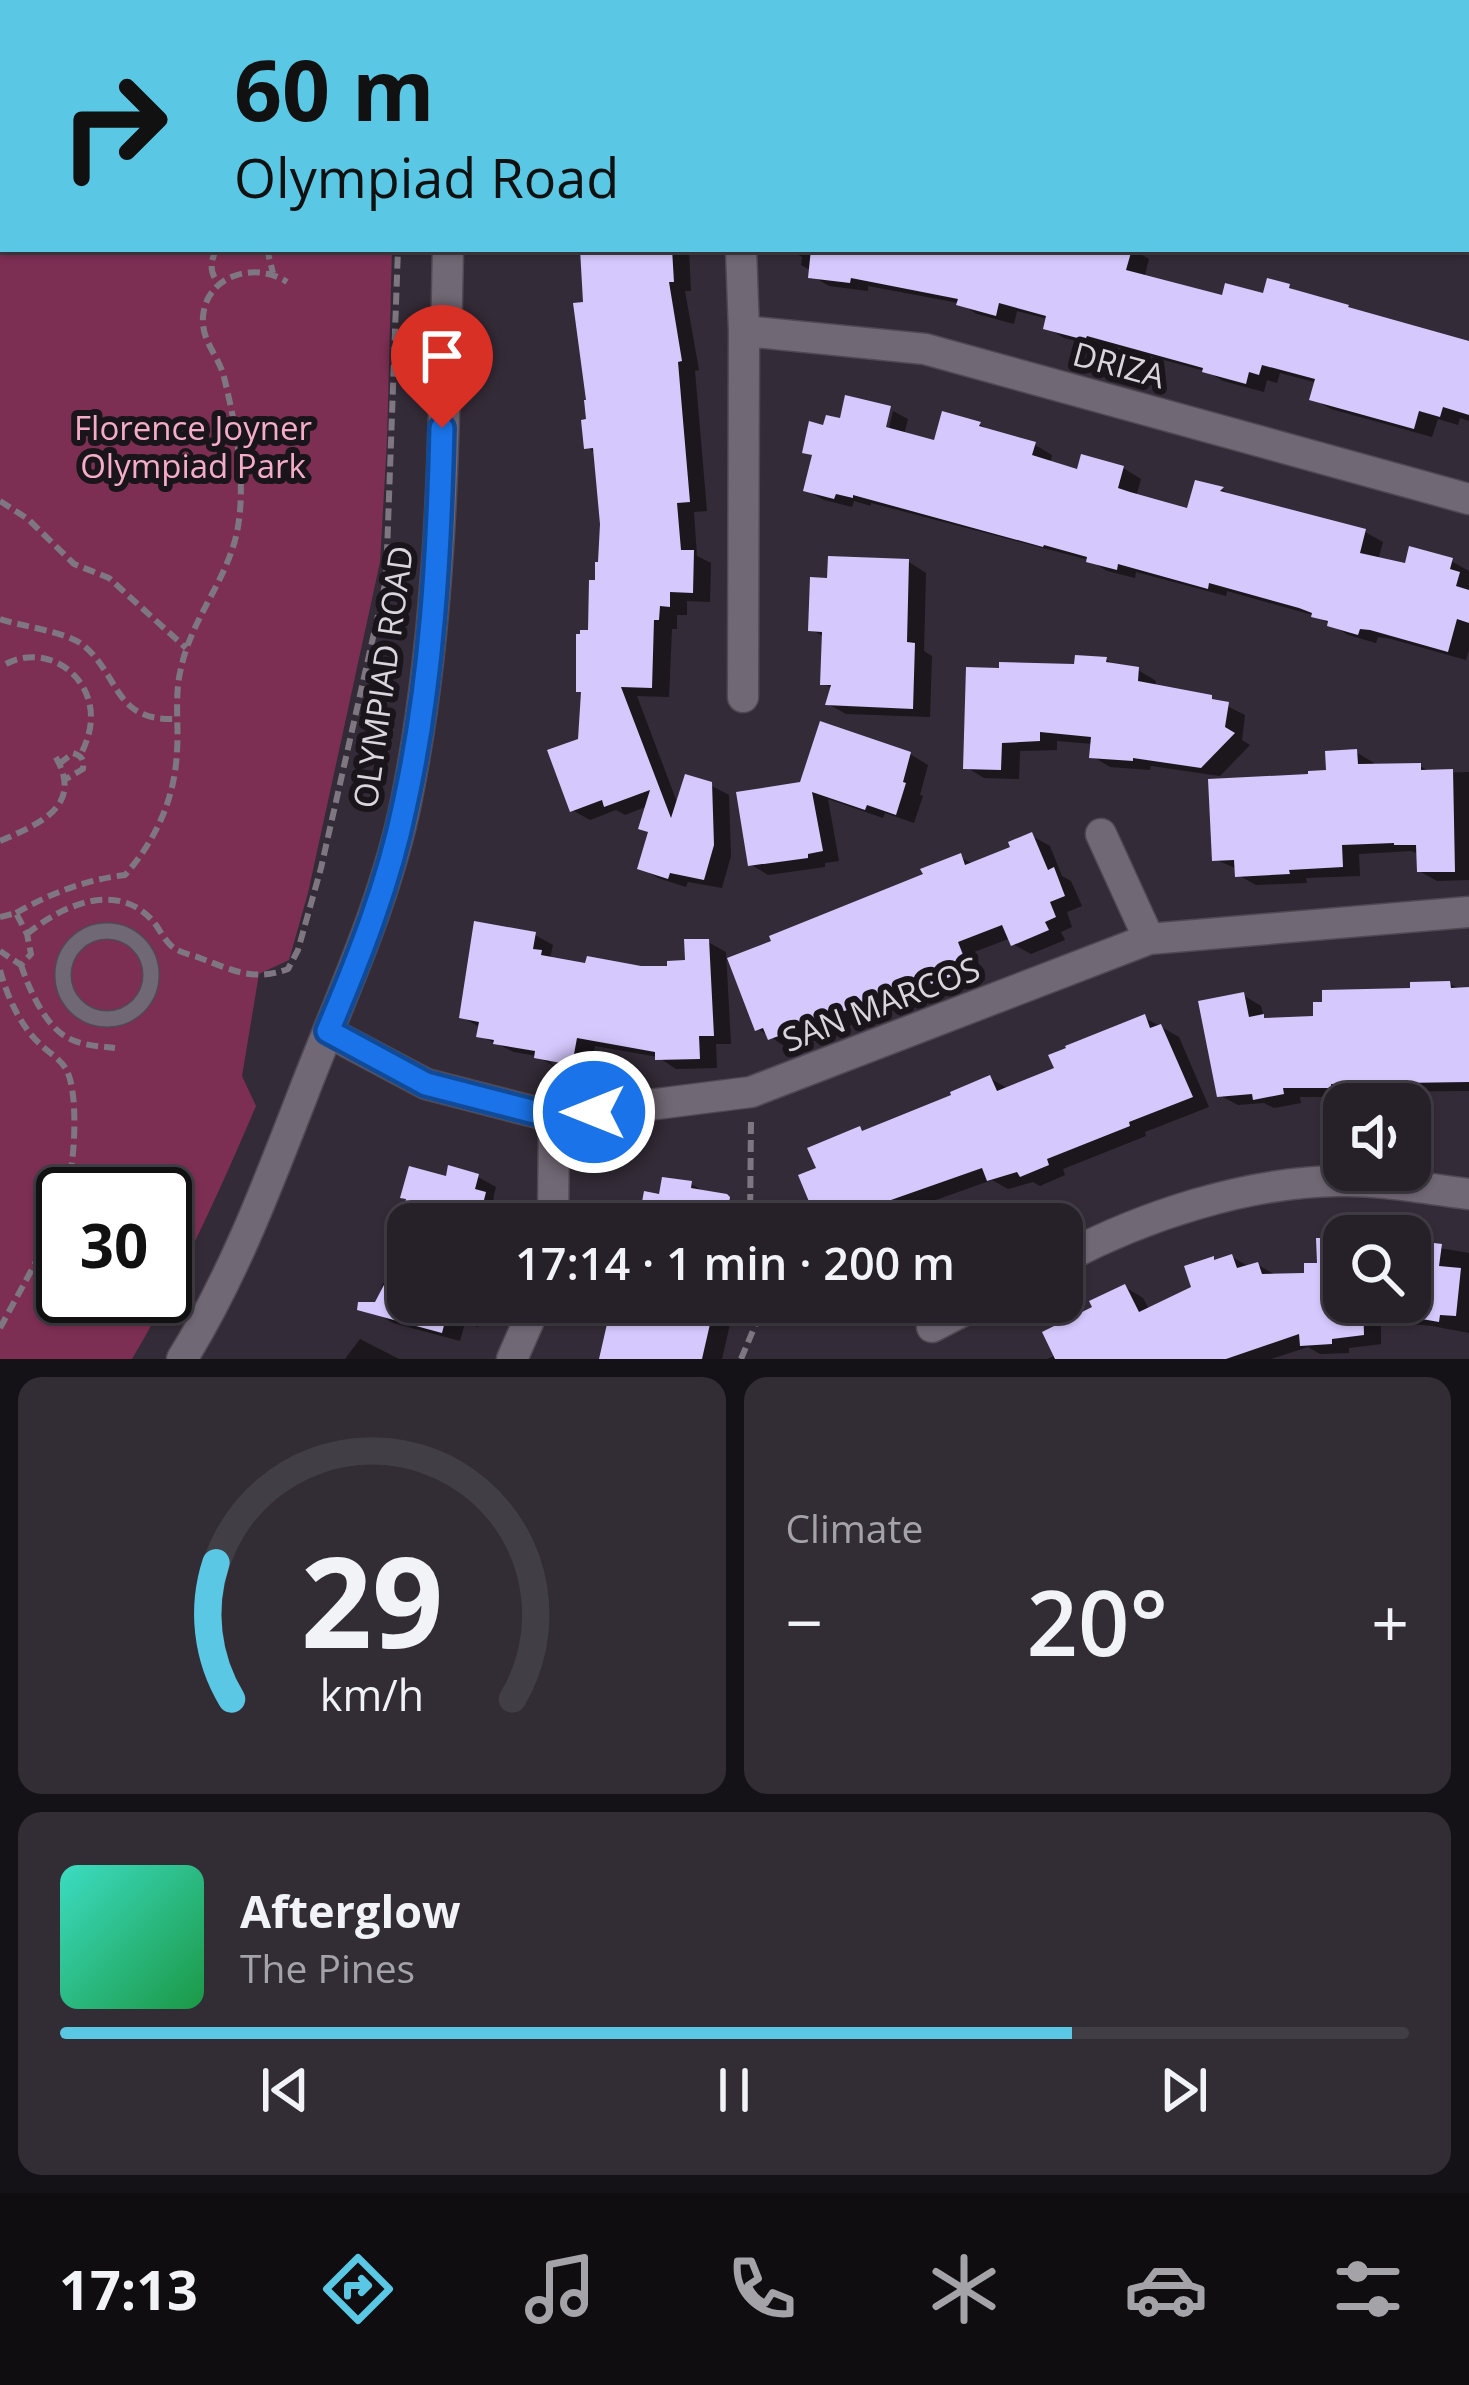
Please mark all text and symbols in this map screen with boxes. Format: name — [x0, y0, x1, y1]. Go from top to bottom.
text: 60 m — [234, 31, 434, 146]
icon: right — [36, 48, 192, 204]
text: Olympiad Road — [234, 140, 619, 214]
pin — [391, 305, 493, 428]
icon: arrive — [409, 323, 475, 389]
street label: DRIZA — [1068, 331, 1170, 398]
park label: Florence Joyner Olympiad Park — [74, 405, 312, 488]
street label: OLYMPIAD ROAD — [342, 543, 423, 811]
street label: SAN MARCOS — [776, 945, 986, 1062]
position arrow — [531, 1049, 657, 1175]
map controls — [1323, 1083, 1431, 1323]
button: sound — [1323, 1083, 1431, 1191]
speed limit sign: 30 — [36, 1167, 192, 1323]
button: search — [1323, 1215, 1431, 1323]
text: 17:14 · 1 min · 200 m — [515, 1232, 955, 1293]
text: Climate — [786, 1501, 923, 1554]
text: 29 — [300, 1515, 443, 1685]
text: 20° — [1027, 1560, 1168, 1682]
text: − — [786, 1576, 823, 1666]
text: + — [1371, 1576, 1409, 1666]
text: km/h — [320, 1664, 424, 1723]
text: Afterglow — [240, 1880, 461, 1941]
text: The Pines — [240, 1941, 415, 1994]
icon: previous — [252, 2057, 318, 2123]
icon: pause — [701, 2057, 767, 2123]
icon: next — [1151, 2057, 1217, 2123]
icon: directions — [316, 2247, 400, 2331]
icon: music — [518, 2247, 602, 2331]
icon: phone — [720, 2247, 804, 2331]
icon: climate — [922, 2247, 1006, 2331]
icon: car — [1124, 2247, 1208, 2331]
icon: filters — [1326, 2247, 1410, 2331]
text: 17:13 — [59, 2252, 198, 2326]

